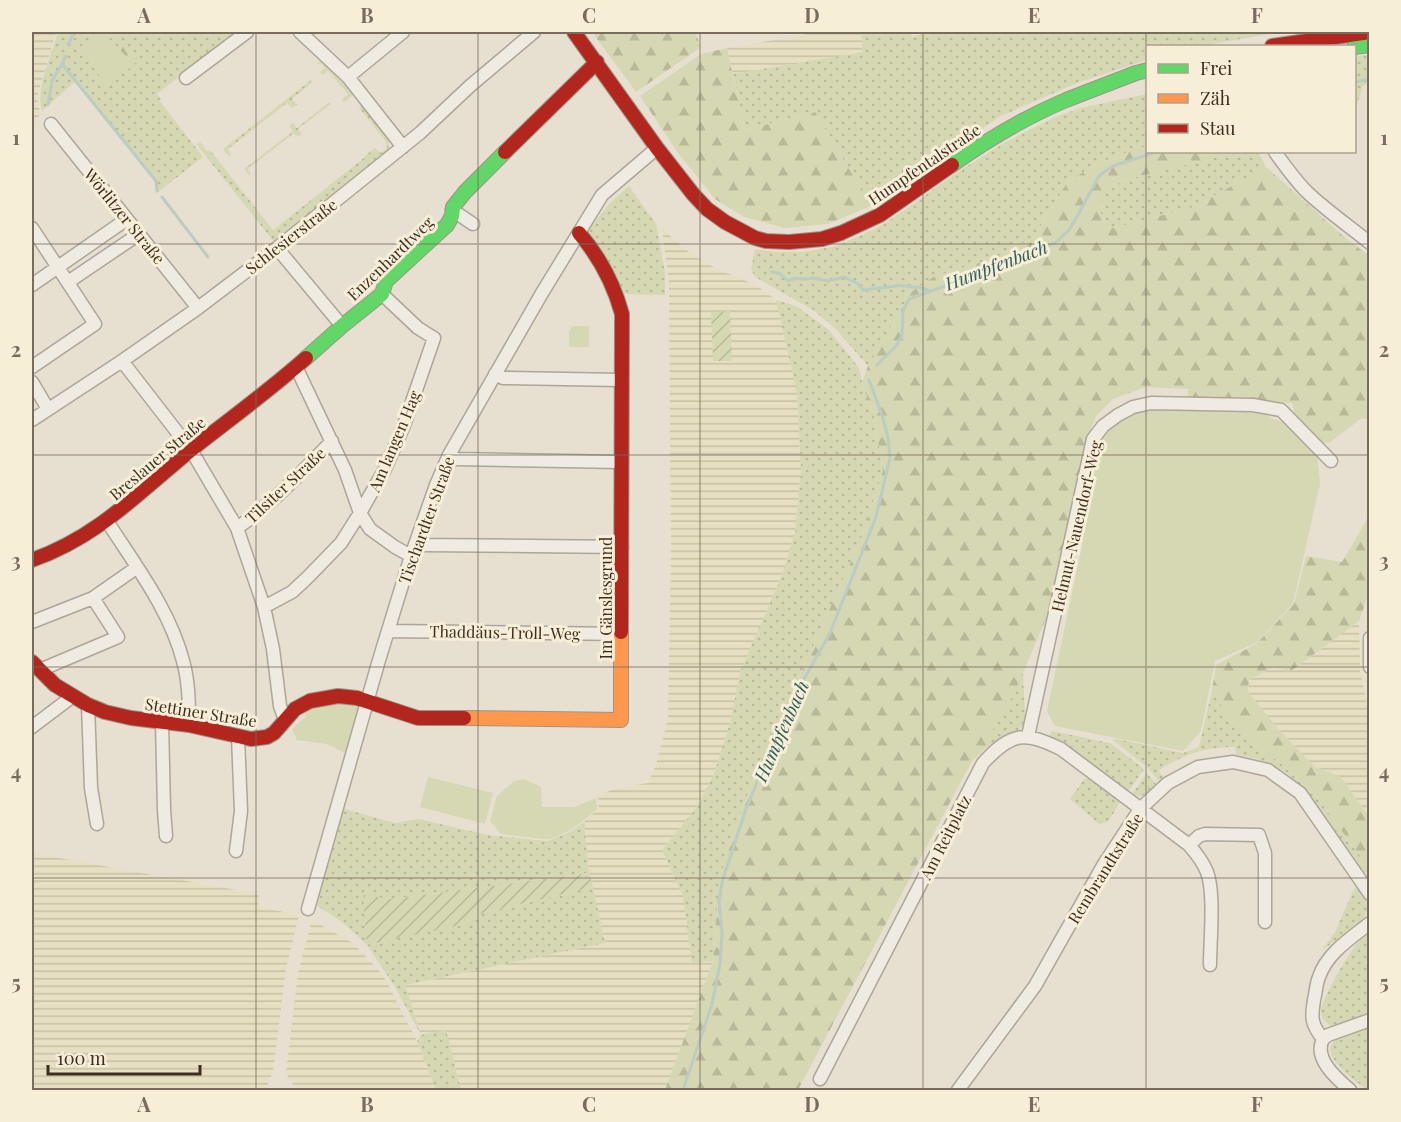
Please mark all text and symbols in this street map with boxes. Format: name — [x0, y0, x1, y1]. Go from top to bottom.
text: A — [136, 1, 151, 28]
text: B — [360, 1, 374, 28]
text: C — [582, 1, 596, 28]
text: D — [804, 1, 820, 28]
text: E — [1028, 1, 1040, 28]
text: F — [1251, 1, 1263, 28]
legend — [1146, 45, 1356, 153]
text: Frei — [1200, 56, 1232, 80]
text: Zäh — [1200, 86, 1231, 110]
text: Stau — [1200, 116, 1236, 140]
street label: Humpfentalstraße — [864, 119, 984, 209]
text: 1 — [12, 123, 20, 150]
text: 1 — [1380, 123, 1388, 150]
street label: Wörlitzer Straße — [79, 163, 170, 268]
street label: Schlesierstraße — [241, 194, 341, 278]
street label: Enzenhardtweg — [342, 211, 438, 305]
water label: Humpfenbach — [940, 234, 1051, 296]
text: 2 — [11, 335, 21, 362]
text: 2 — [1379, 335, 1389, 362]
street label: Am langen Hag — [363, 387, 425, 496]
street label: Breslauer Straße — [104, 412, 210, 504]
street label: Helmut-Nauendorf-Weg — [1046, 438, 1106, 614]
street label: Tilsiter Straße — [240, 442, 330, 528]
street label: Tischardter Straße — [393, 453, 459, 587]
street label: Im Gänslesgrund — [595, 537, 616, 659]
text: 3 — [11, 546, 21, 573]
text: 3 — [1379, 546, 1389, 573]
street label: Thaddäus-Troll-Weg — [430, 620, 581, 644]
water label: Humpfenbach — [748, 677, 814, 786]
street label: Stettiner Straße — [144, 693, 258, 731]
text: 4 — [11, 757, 21, 784]
text: 4 — [1379, 757, 1389, 784]
street label: Am Reitplatz — [914, 791, 975, 884]
street label: Rembrandtstraße — [1063, 809, 1147, 927]
text: 5 — [11, 968, 21, 995]
text: 5 — [1379, 968, 1389, 995]
scale bar — [48, 1038, 200, 1076]
text: 100 m — [57, 1046, 106, 1070]
text: A — [136, 1090, 151, 1117]
text: B — [360, 1090, 374, 1117]
text: C — [582, 1090, 596, 1117]
text: D — [804, 1090, 820, 1117]
text: E — [1028, 1090, 1040, 1117]
text: F — [1251, 1090, 1263, 1117]

